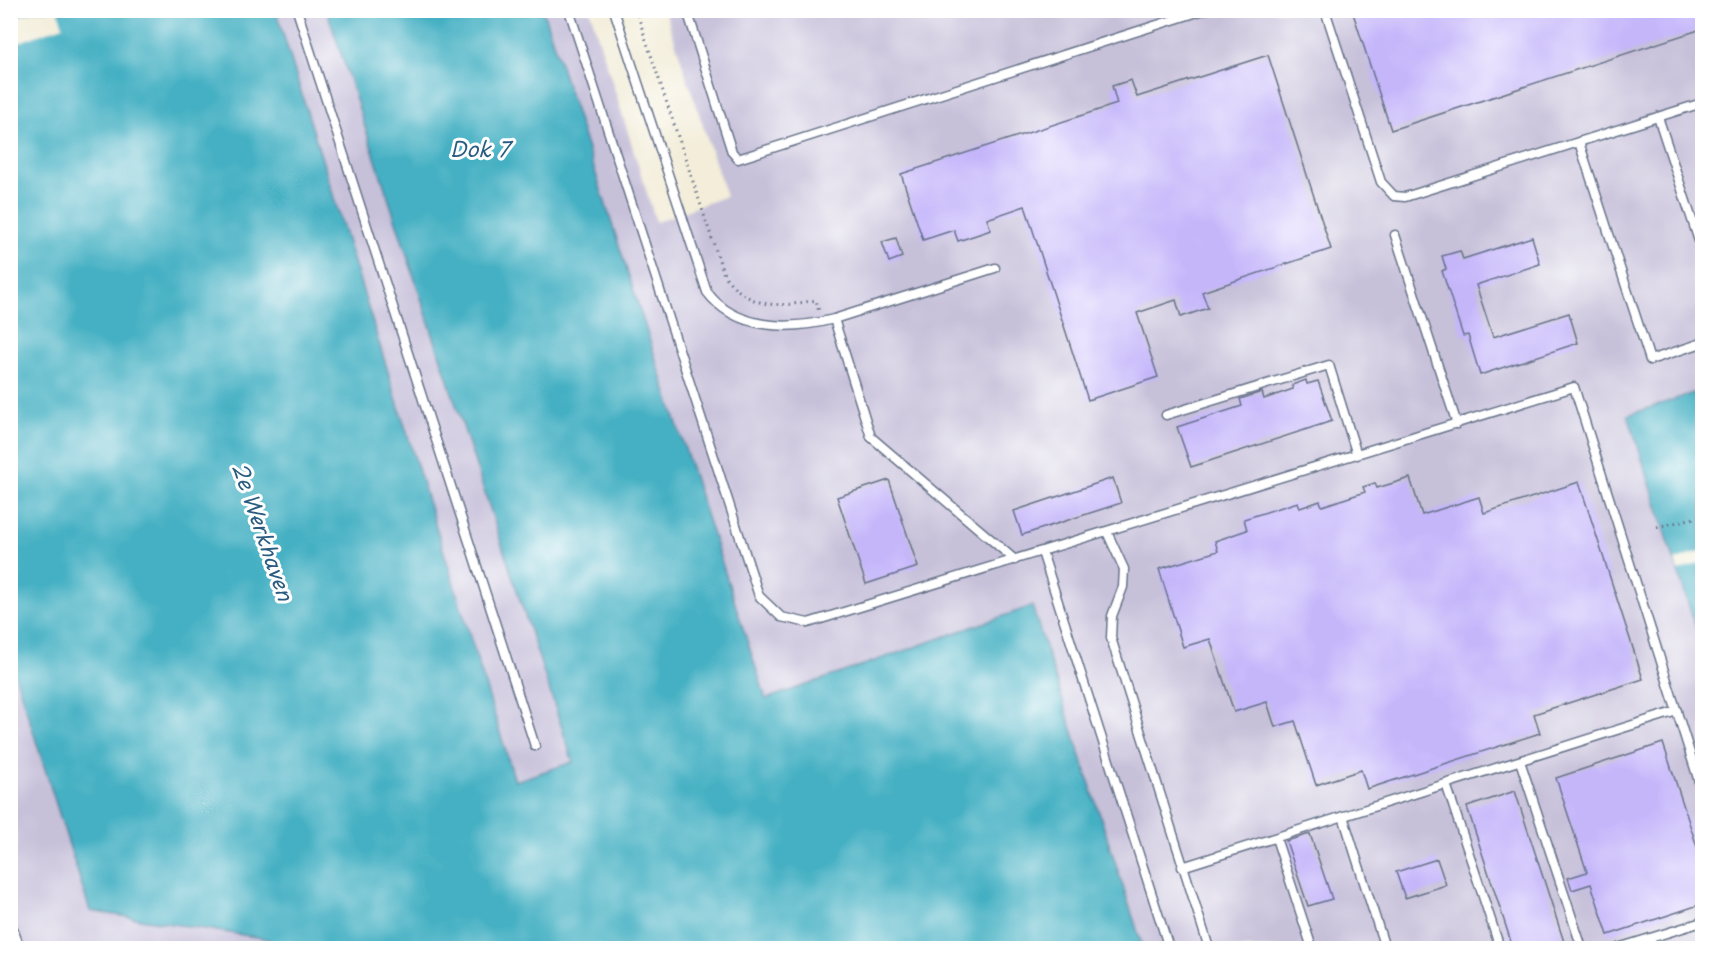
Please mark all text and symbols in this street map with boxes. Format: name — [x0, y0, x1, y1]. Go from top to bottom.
water label: Dok 7 — [450, 132, 514, 164]
water label: 2e Werkhaven — [225, 458, 303, 606]

